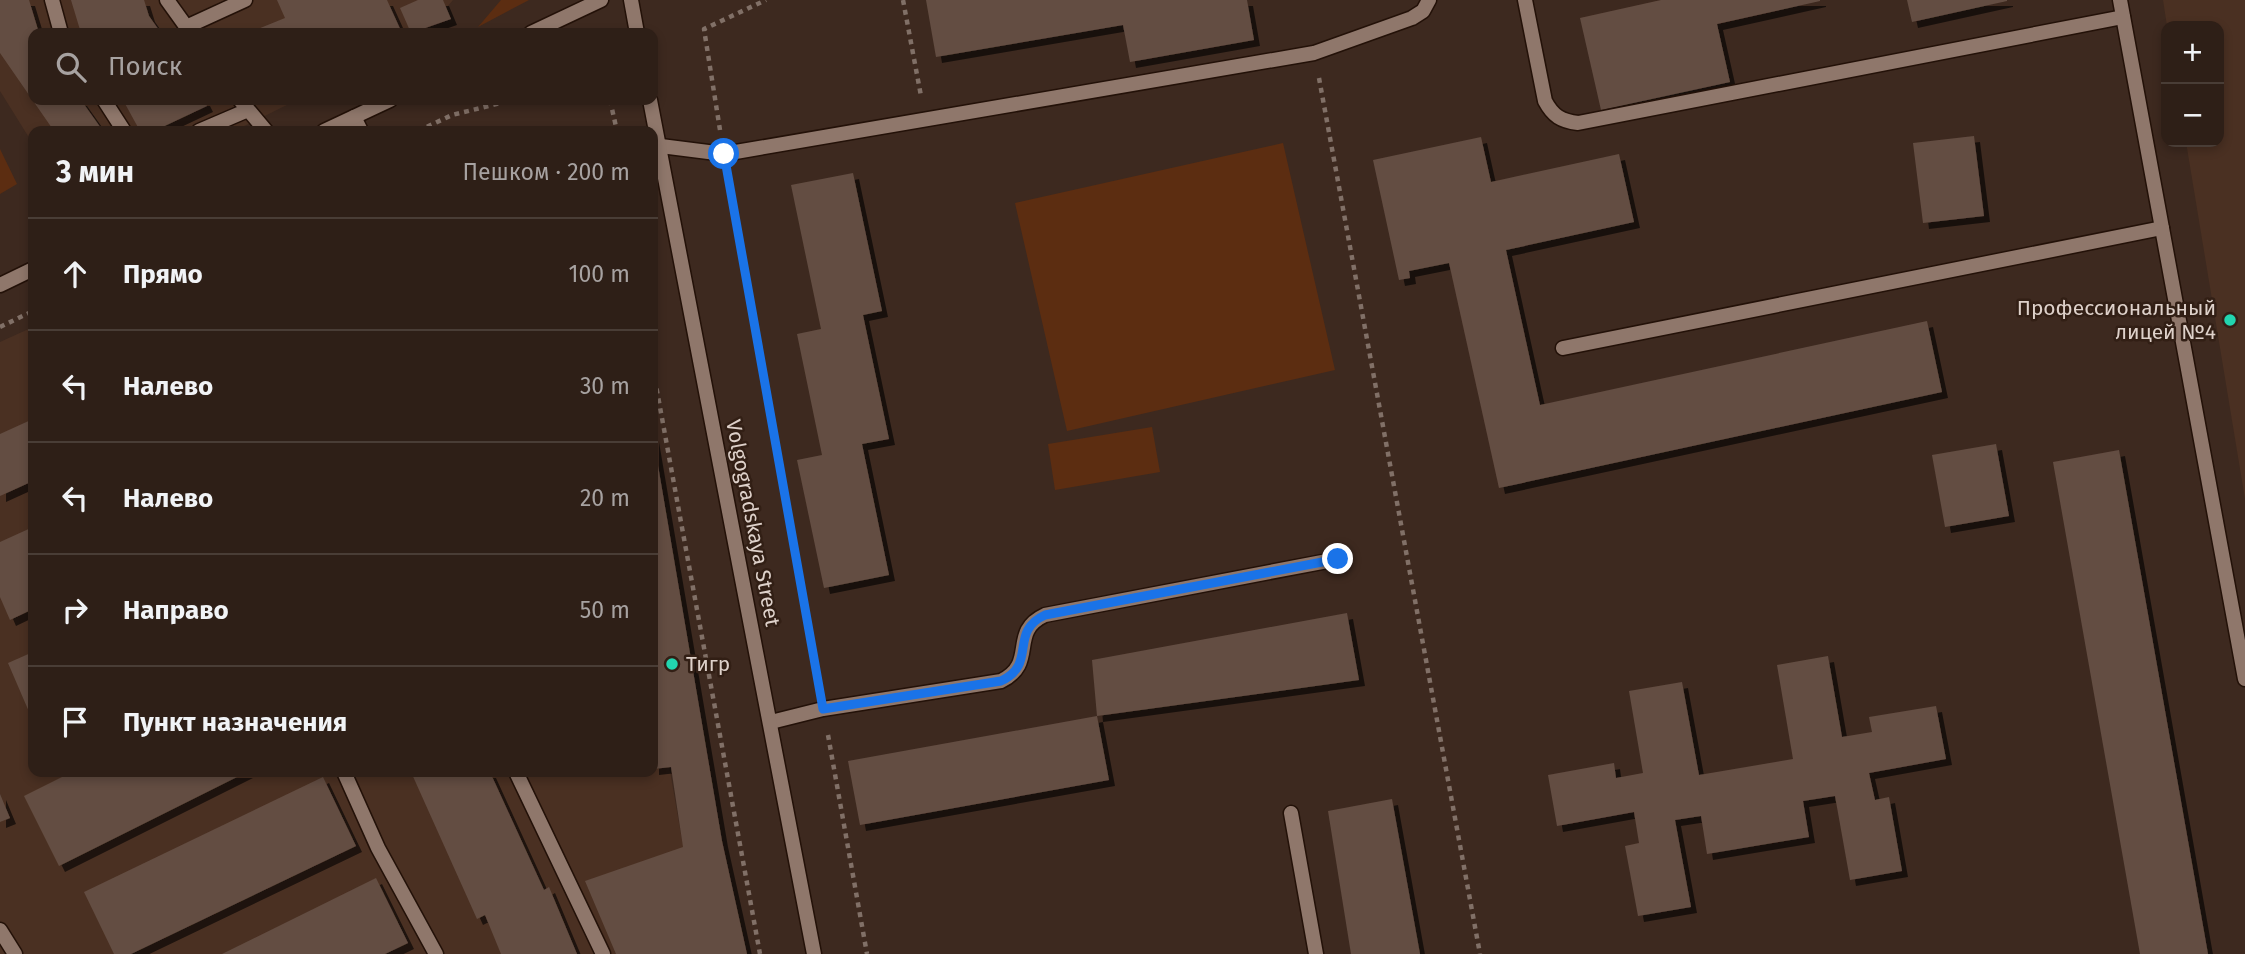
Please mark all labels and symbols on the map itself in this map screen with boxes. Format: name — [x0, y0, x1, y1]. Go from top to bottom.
route start — [708, 138, 739, 169]
place label: Профессиональный лицей №4 — [2017, 295, 2216, 345]
marker: Профессиональный лицей №4 — [2222, 312, 2238, 328]
street label: Volgogradskaya Street — [720, 417, 786, 629]
route end — [1322, 543, 1353, 574]
place label: Тигр — [686, 651, 730, 677]
marker: Тигр — [664, 656, 680, 672]

